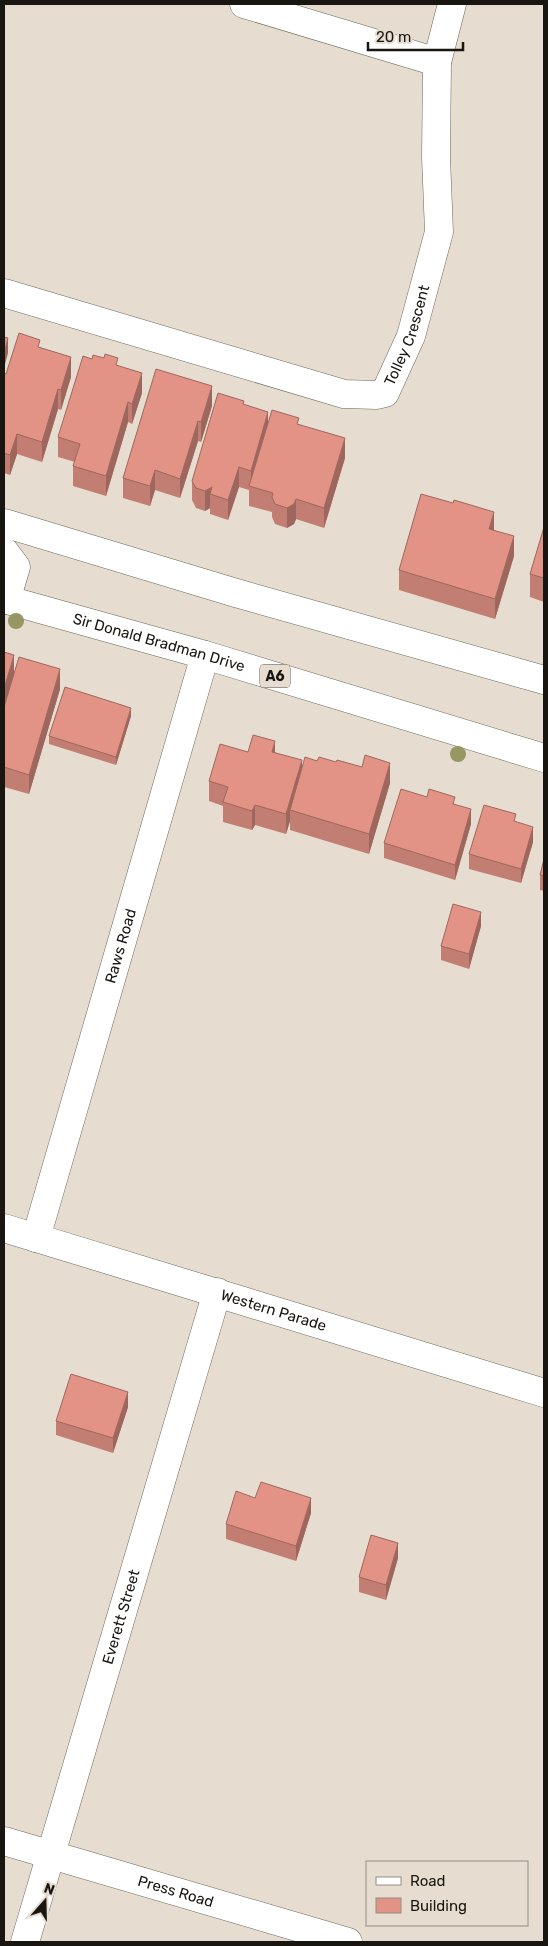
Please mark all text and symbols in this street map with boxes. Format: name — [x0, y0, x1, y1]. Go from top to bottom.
scale bar — [368, 20, 463, 52]
text: 20 m — [376, 28, 411, 46]
street label: Tolley Crescent — [381, 283, 433, 389]
street label: Sir Donald Bradman Drive — [71, 610, 247, 676]
road number: A6 — [260, 664, 290, 688]
street label: Raws Road — [101, 907, 140, 985]
street label: Western Parade — [219, 1286, 329, 1335]
street label: Everett Street — [99, 1567, 144, 1666]
legend — [366, 1861, 528, 1926]
street label: Press Road — [136, 1872, 216, 1911]
text: Road — [410, 1872, 446, 1890]
north arrow — [20, 1876, 70, 1926]
text: N — [42, 1880, 57, 1899]
text: Building — [410, 1897, 467, 1915]

